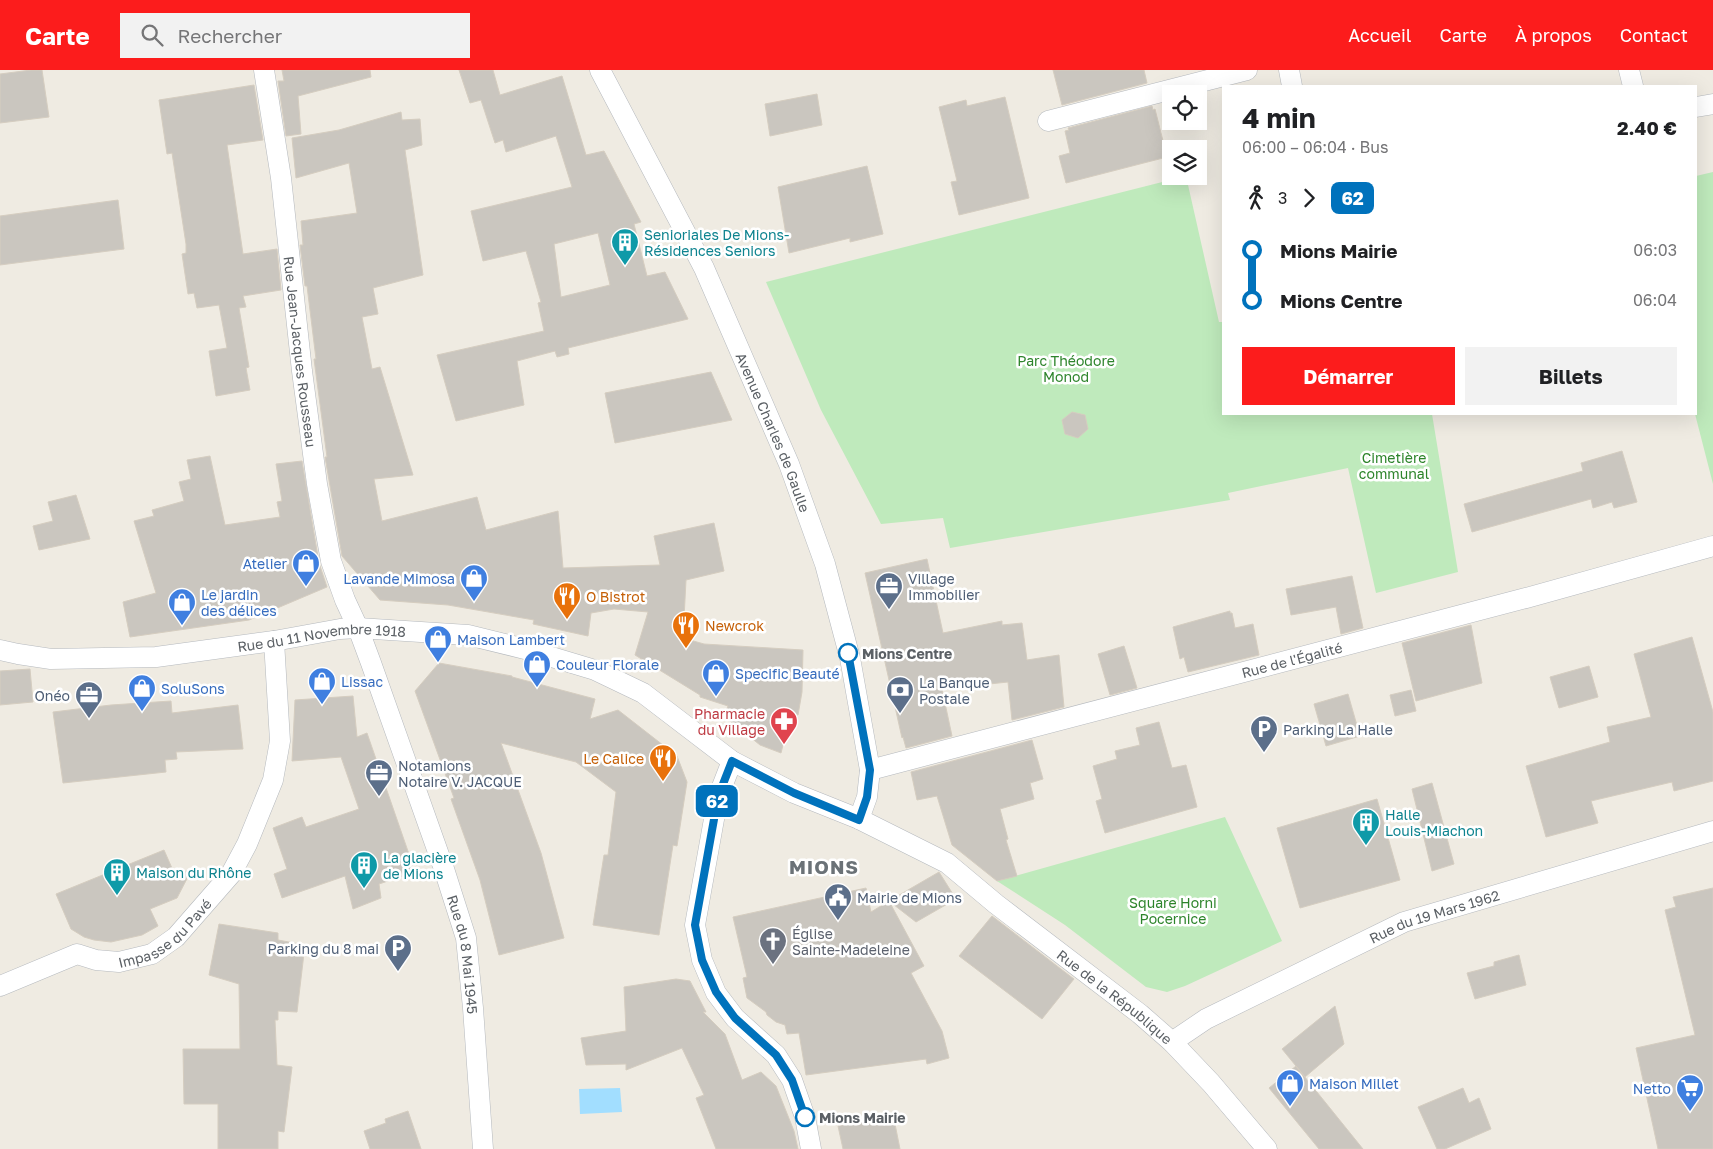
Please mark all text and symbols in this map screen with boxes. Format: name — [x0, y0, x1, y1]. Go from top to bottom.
search box — [120, 13, 470, 58]
text: Carte — [25, 21, 90, 50]
icon: search — [138, 21, 166, 49]
text: Rechercher — [178, 24, 282, 47]
text: Accueil — [1348, 24, 1412, 46]
text: Carte — [1440, 24, 1487, 46]
text: À propos — [1515, 24, 1592, 46]
text: Contact — [1620, 24, 1688, 46]
map controls — [1162, 85, 1207, 185]
button: locate — [1162, 85, 1207, 130]
text: 4 min — [1242, 101, 1316, 134]
text: 2.40 € — [1617, 116, 1677, 139]
text: 06:00 – 06:04 · Bus — [1242, 137, 1388, 157]
button: layers — [1162, 140, 1207, 185]
icon: walk — [1242, 184, 1270, 212]
icon: forward — [1295, 184, 1323, 212]
text: 62 — [1341, 187, 1364, 209]
text: 3 — [1278, 188, 1287, 208]
place label: Senioriales De Mions- Résidences Seniors — [644, 226, 789, 259]
building icon: Senioriales De Mions- Résidences Seniors — [610, 227, 640, 266]
text: Mions Mairie — [1280, 239, 1397, 262]
text: 06:03 — [1633, 240, 1677, 260]
street label: Rue Jean-Jacques Rousseau — [281, 255, 321, 448]
text: Mions Centre — [1280, 289, 1403, 312]
text: 06:04 — [1633, 290, 1677, 310]
button: Démarrer — [1242, 347, 1455, 405]
button: Billets — [1465, 347, 1677, 405]
street label: Avenue Charles de Gaulle — [733, 350, 814, 514]
park label: Parc Théodore Monod — [1017, 352, 1115, 385]
park label: Cimetière communal — [1359, 449, 1429, 482]
shop icon: Atelier — [291, 548, 321, 587]
place label: Atelier — [243, 555, 288, 572]
shop icon: Lavande Mimosa — [459, 563, 489, 602]
place label: Lavande Mimosa — [343, 570, 455, 587]
place label: Village Immobilier — [908, 570, 980, 603]
office icon: Village Immobilier — [874, 571, 904, 610]
restaurant icon: O Bistrot — [552, 581, 582, 620]
place label: Le jardin des délices — [201, 586, 277, 619]
shop icon: Le jardin des délices — [167, 587, 197, 626]
place label: O Bistrot — [586, 588, 645, 605]
restaurant icon: Newcrok — [671, 610, 701, 649]
place label: Newcrok — [705, 617, 764, 634]
street label: Rue du 11 Novembre 1918 — [236, 619, 406, 654]
shop icon: Maison Lambert — [423, 624, 453, 663]
place label: Maison Lambert — [457, 631, 565, 648]
street label: Rue de l'Égalité — [1240, 638, 1344, 681]
marker: Mions Centre — [838, 643, 858, 663]
place label: Mions Centre — [862, 645, 952, 662]
shop icon: Couleur Florale — [522, 649, 552, 688]
place label: Couleur Florale — [556, 656, 659, 673]
shop icon: Specific Beauté — [701, 658, 731, 697]
place label: Specific Beauté — [735, 665, 840, 682]
shop icon: Lissac — [307, 666, 337, 705]
shop icon: SoluSons — [127, 673, 157, 712]
place label: Lissac — [341, 673, 383, 690]
place label: La Banque Postale — [919, 674, 990, 707]
bank icon: La Banque Postale — [885, 675, 915, 714]
office icon: Onéo — [74, 680, 104, 719]
place label: SoluSons — [161, 680, 225, 697]
place label: Onéo — [35, 687, 70, 704]
place label: Pharmacie du Village — [694, 705, 765, 738]
pharmacy icon: Pharmacie du Village — [769, 706, 799, 745]
parking icon: Parking La Halle — [1249, 714, 1279, 753]
place label: Parking La Halle — [1283, 721, 1393, 738]
restaurant icon: Le Calice — [648, 743, 678, 782]
place label: Le Calice — [583, 750, 644, 767]
place label: Notamions Notaire V. JACQUE — [398, 757, 522, 790]
office icon: Notamions Notaire V. JACQUE — [364, 758, 394, 797]
line badge: 62 — [694, 785, 740, 817]
text: 62 — [706, 790, 728, 812]
place label: Halle Louis-Miachon — [1385, 806, 1483, 839]
building icon: Halle Louis-Miachon — [1351, 807, 1381, 846]
place label: La glacière de Mions — [383, 849, 456, 882]
building icon: La glacière de Mions — [349, 850, 379, 889]
district label: MIONS — [789, 855, 859, 878]
building icon: Maison du Rhône — [102, 857, 132, 896]
place label: Maison du Rhône — [136, 864, 251, 881]
public building icon: Mairie de Mions — [823, 882, 853, 921]
street label: Rue du 19 Mars 1962 — [1366, 886, 1501, 946]
place label: Mairie de Mions — [857, 889, 962, 906]
street label: Rue du 8 Mai 1945 — [444, 893, 482, 1014]
park label: Square Horni Pocernice — [1129, 894, 1217, 927]
street label: Impasse du Pavé — [116, 895, 214, 970]
place label: Église Sainte-Madeleine — [792, 925, 910, 958]
church icon: Église Sainte-Madeleine — [758, 926, 788, 965]
parking icon: Parking du 8 mai — [383, 933, 413, 972]
place label: Parking du 8 mai — [268, 940, 379, 957]
street label: Rue de la République — [1054, 946, 1176, 1047]
shop icon: Maison Millet — [1275, 1068, 1305, 1107]
supermarket icon: Netto — [1675, 1073, 1705, 1112]
place label: Maison Millet — [1309, 1075, 1399, 1092]
place label: Netto — [1633, 1080, 1671, 1097]
marker: Mions Mairie — [795, 1107, 815, 1127]
place label: Mions Mairie — [819, 1109, 905, 1126]

